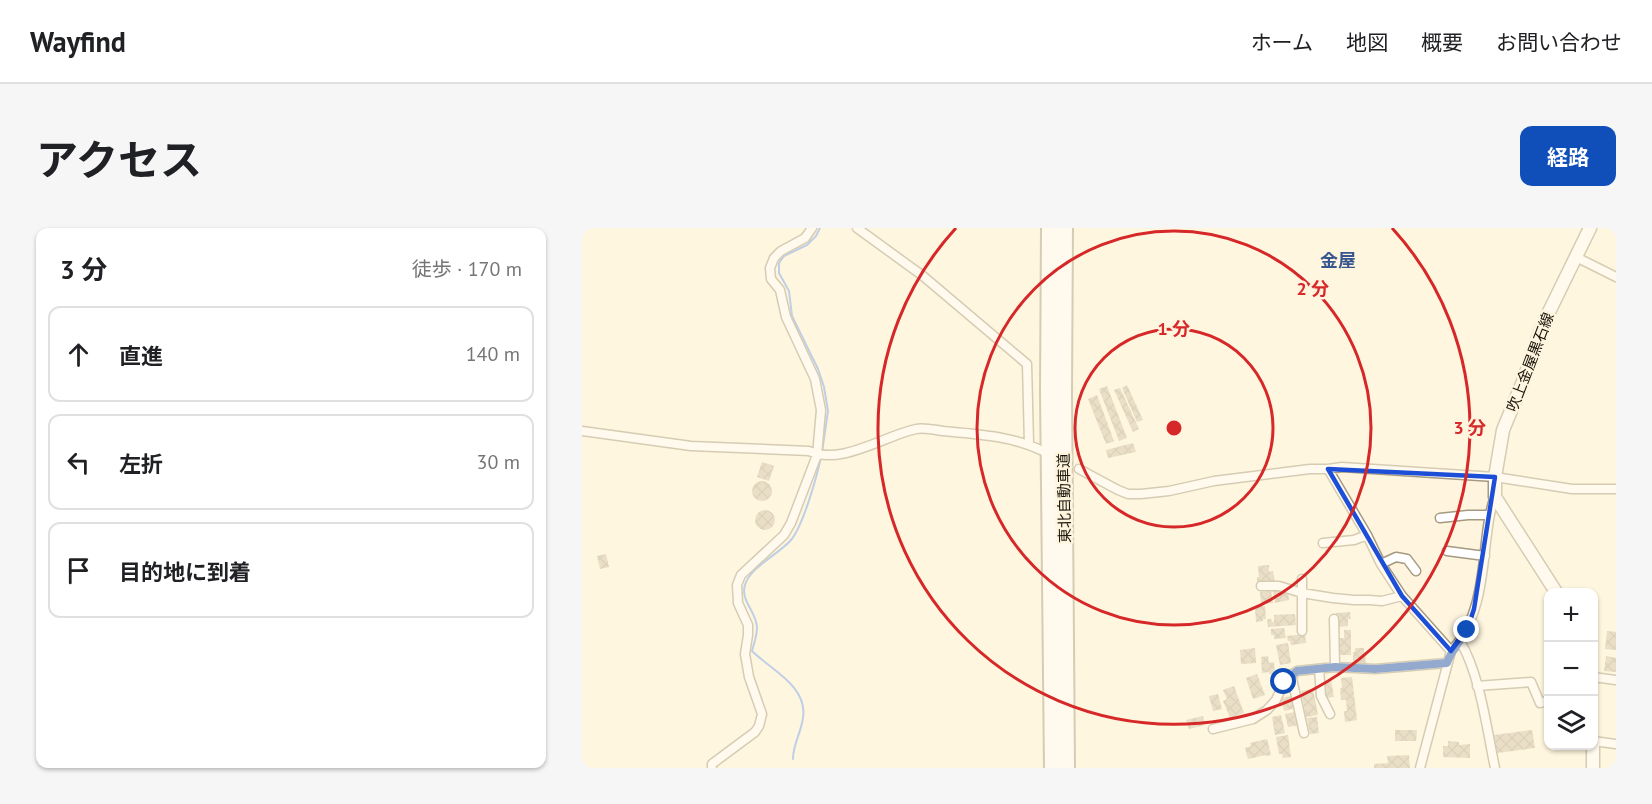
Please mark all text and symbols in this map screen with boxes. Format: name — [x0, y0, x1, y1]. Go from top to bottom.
text: Wayfind — [30, 23, 126, 60]
text: ホーム — [1251, 29, 1313, 56]
text: 地図 — [1346, 29, 1388, 56]
text: 概要 — [1421, 29, 1463, 56]
text: お問い合わせ — [1496, 29, 1622, 56]
button: 経路 — [1520, 126, 1616, 186]
text: アクセス — [36, 132, 202, 187]
district label: 金屋 — [1320, 249, 1356, 272]
text: 3 分 — [60, 253, 107, 286]
text: 徒歩 · 170 m — [412, 256, 522, 282]
text: 2 分 — [1297, 277, 1329, 300]
street label: 吹上金屋黒石線 — [1502, 310, 1558, 414]
text: 1 分 — [1158, 317, 1190, 340]
icon: ahead — [62, 338, 95, 371]
text: 140 m — [466, 341, 520, 367]
text: 直進 — [119, 342, 163, 370]
text: 3 分 — [1454, 416, 1486, 439]
centre of rings — [1164, 418, 1184, 438]
icon: left — [62, 446, 95, 479]
text: 30 m — [477, 449, 520, 475]
text: 左折 — [119, 450, 163, 478]
street label: 東北自動車道 — [1054, 453, 1074, 543]
icon: arrive — [62, 554, 95, 587]
text: 目的地に到着 — [119, 558, 251, 586]
map controls — [1544, 588, 1598, 750]
button: + — [1544, 588, 1598, 642]
route end — [1453, 616, 1479, 642]
button: − — [1544, 642, 1598, 696]
route start — [1270, 668, 1296, 694]
button: layers — [1544, 696, 1598, 750]

